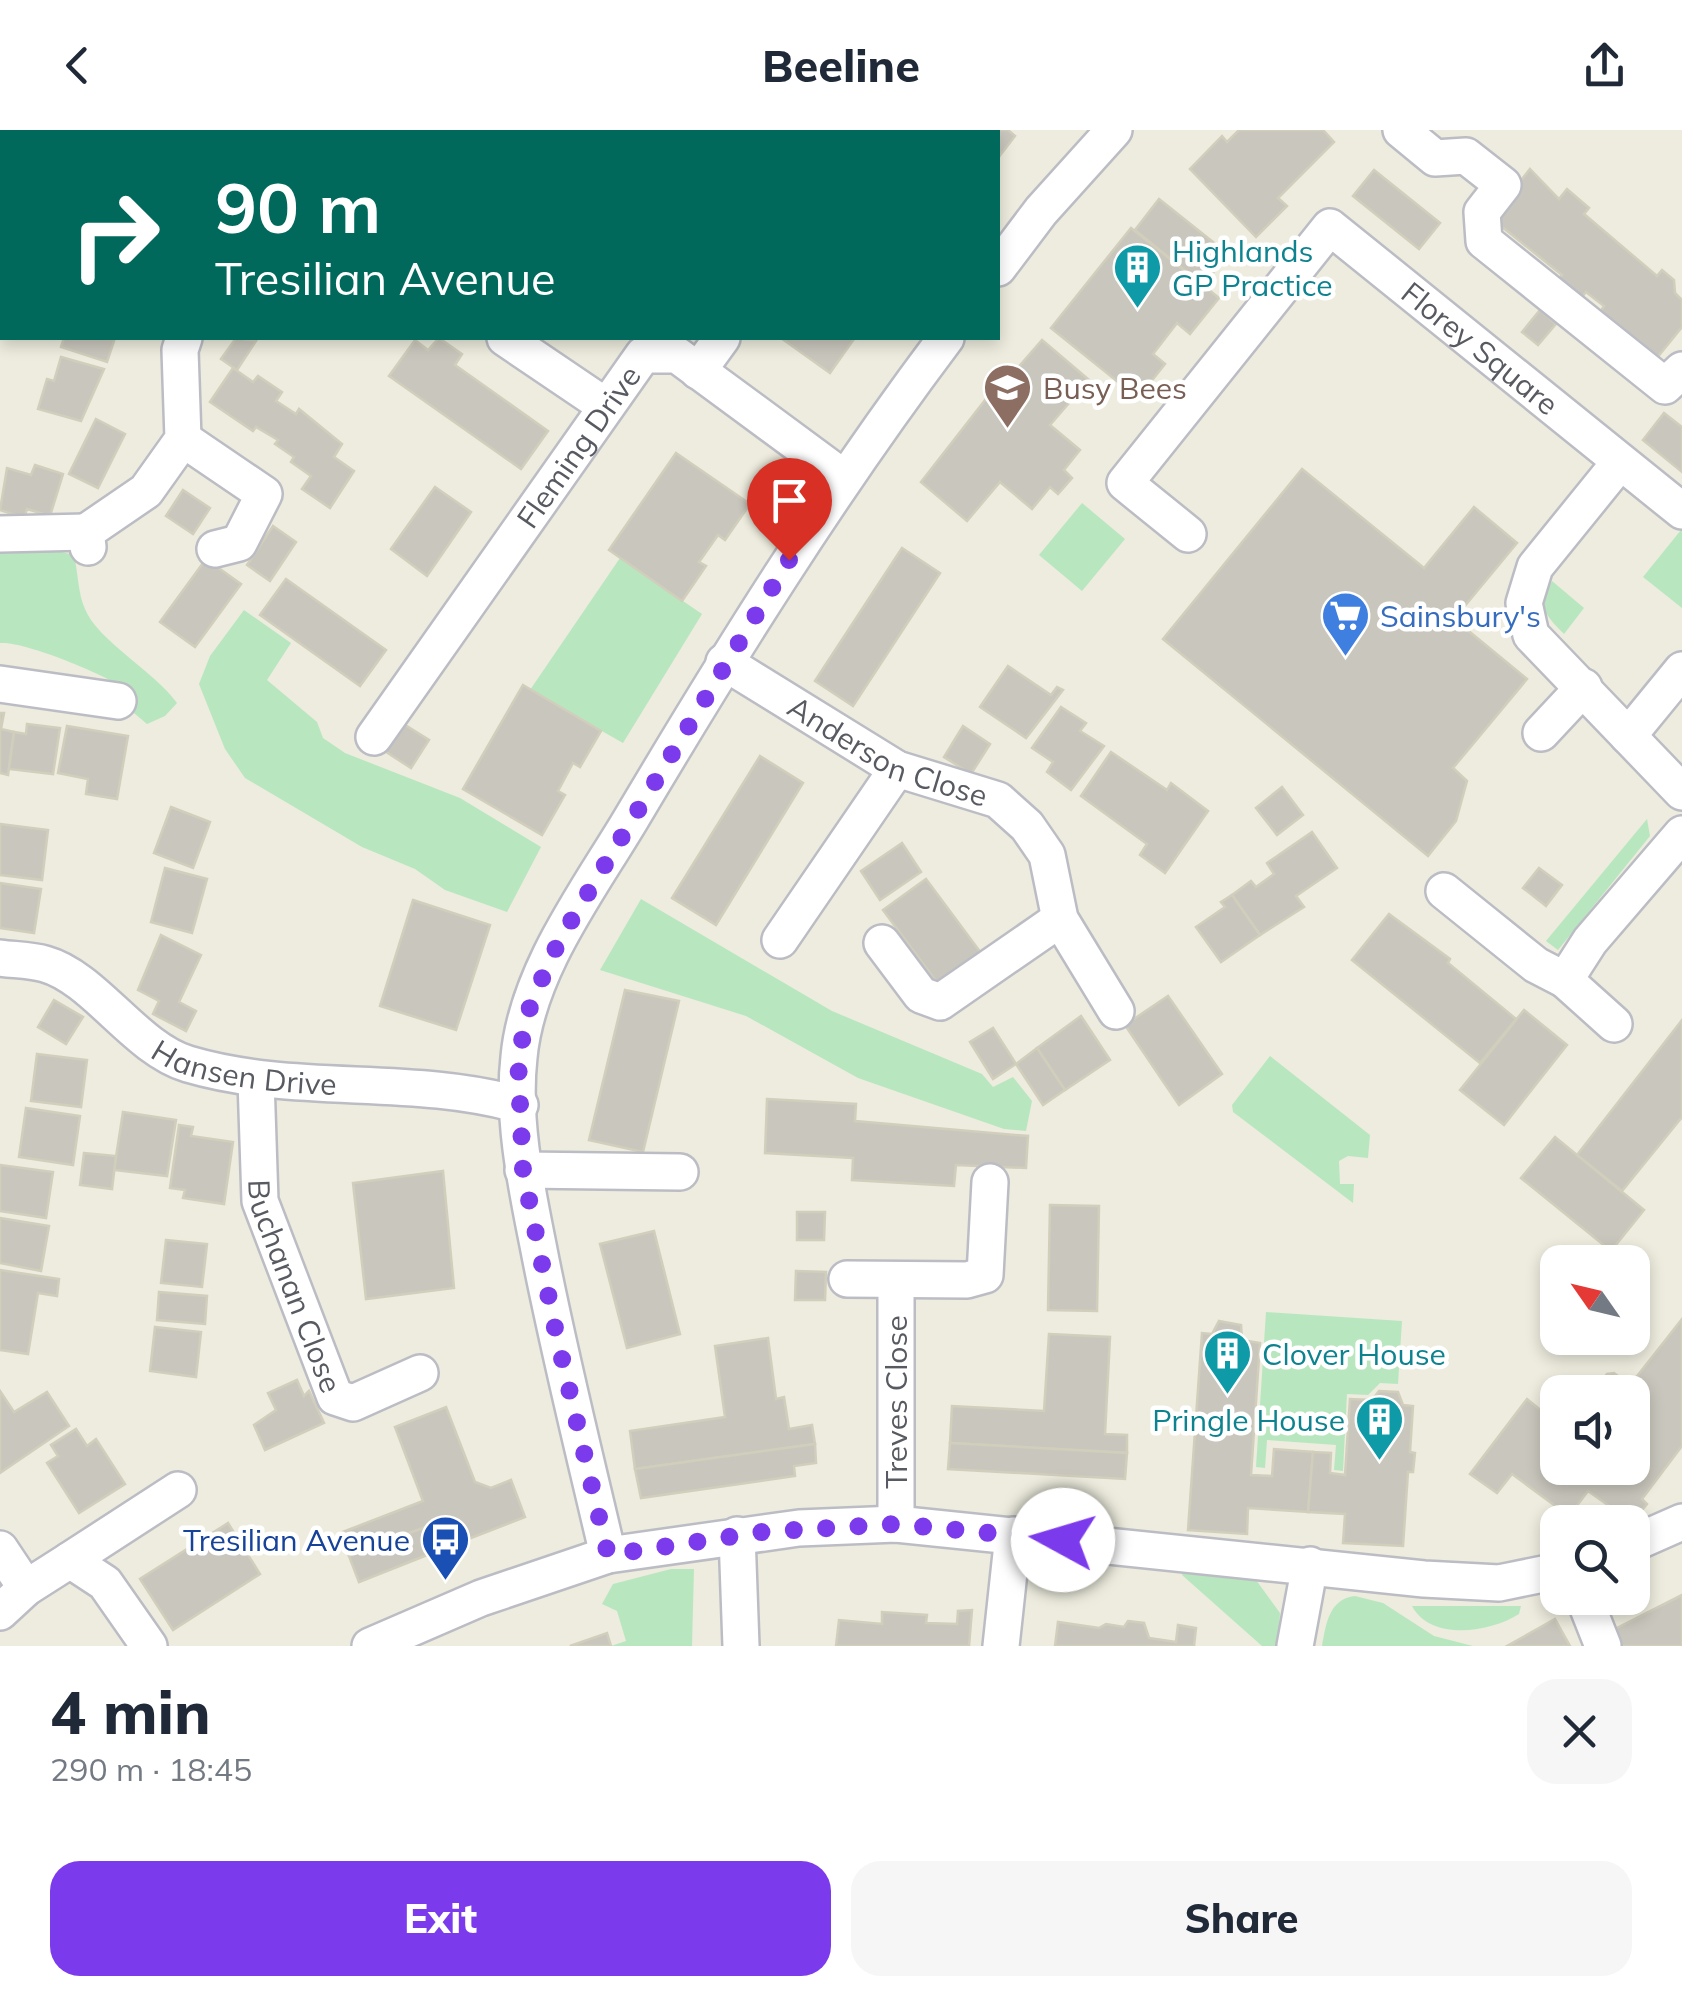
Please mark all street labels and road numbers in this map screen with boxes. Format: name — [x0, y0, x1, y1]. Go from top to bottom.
street label: Florey Square — [1394, 273, 1566, 423]
street label: Fleming Drive — [508, 358, 649, 535]
street label: Anderson Close — [781, 687, 992, 815]
street label: Hansen Drive — [145, 1031, 338, 1103]
street label: Buchanan Close — [240, 1179, 350, 1398]
street label: Treves Close — [877, 1315, 915, 1489]

